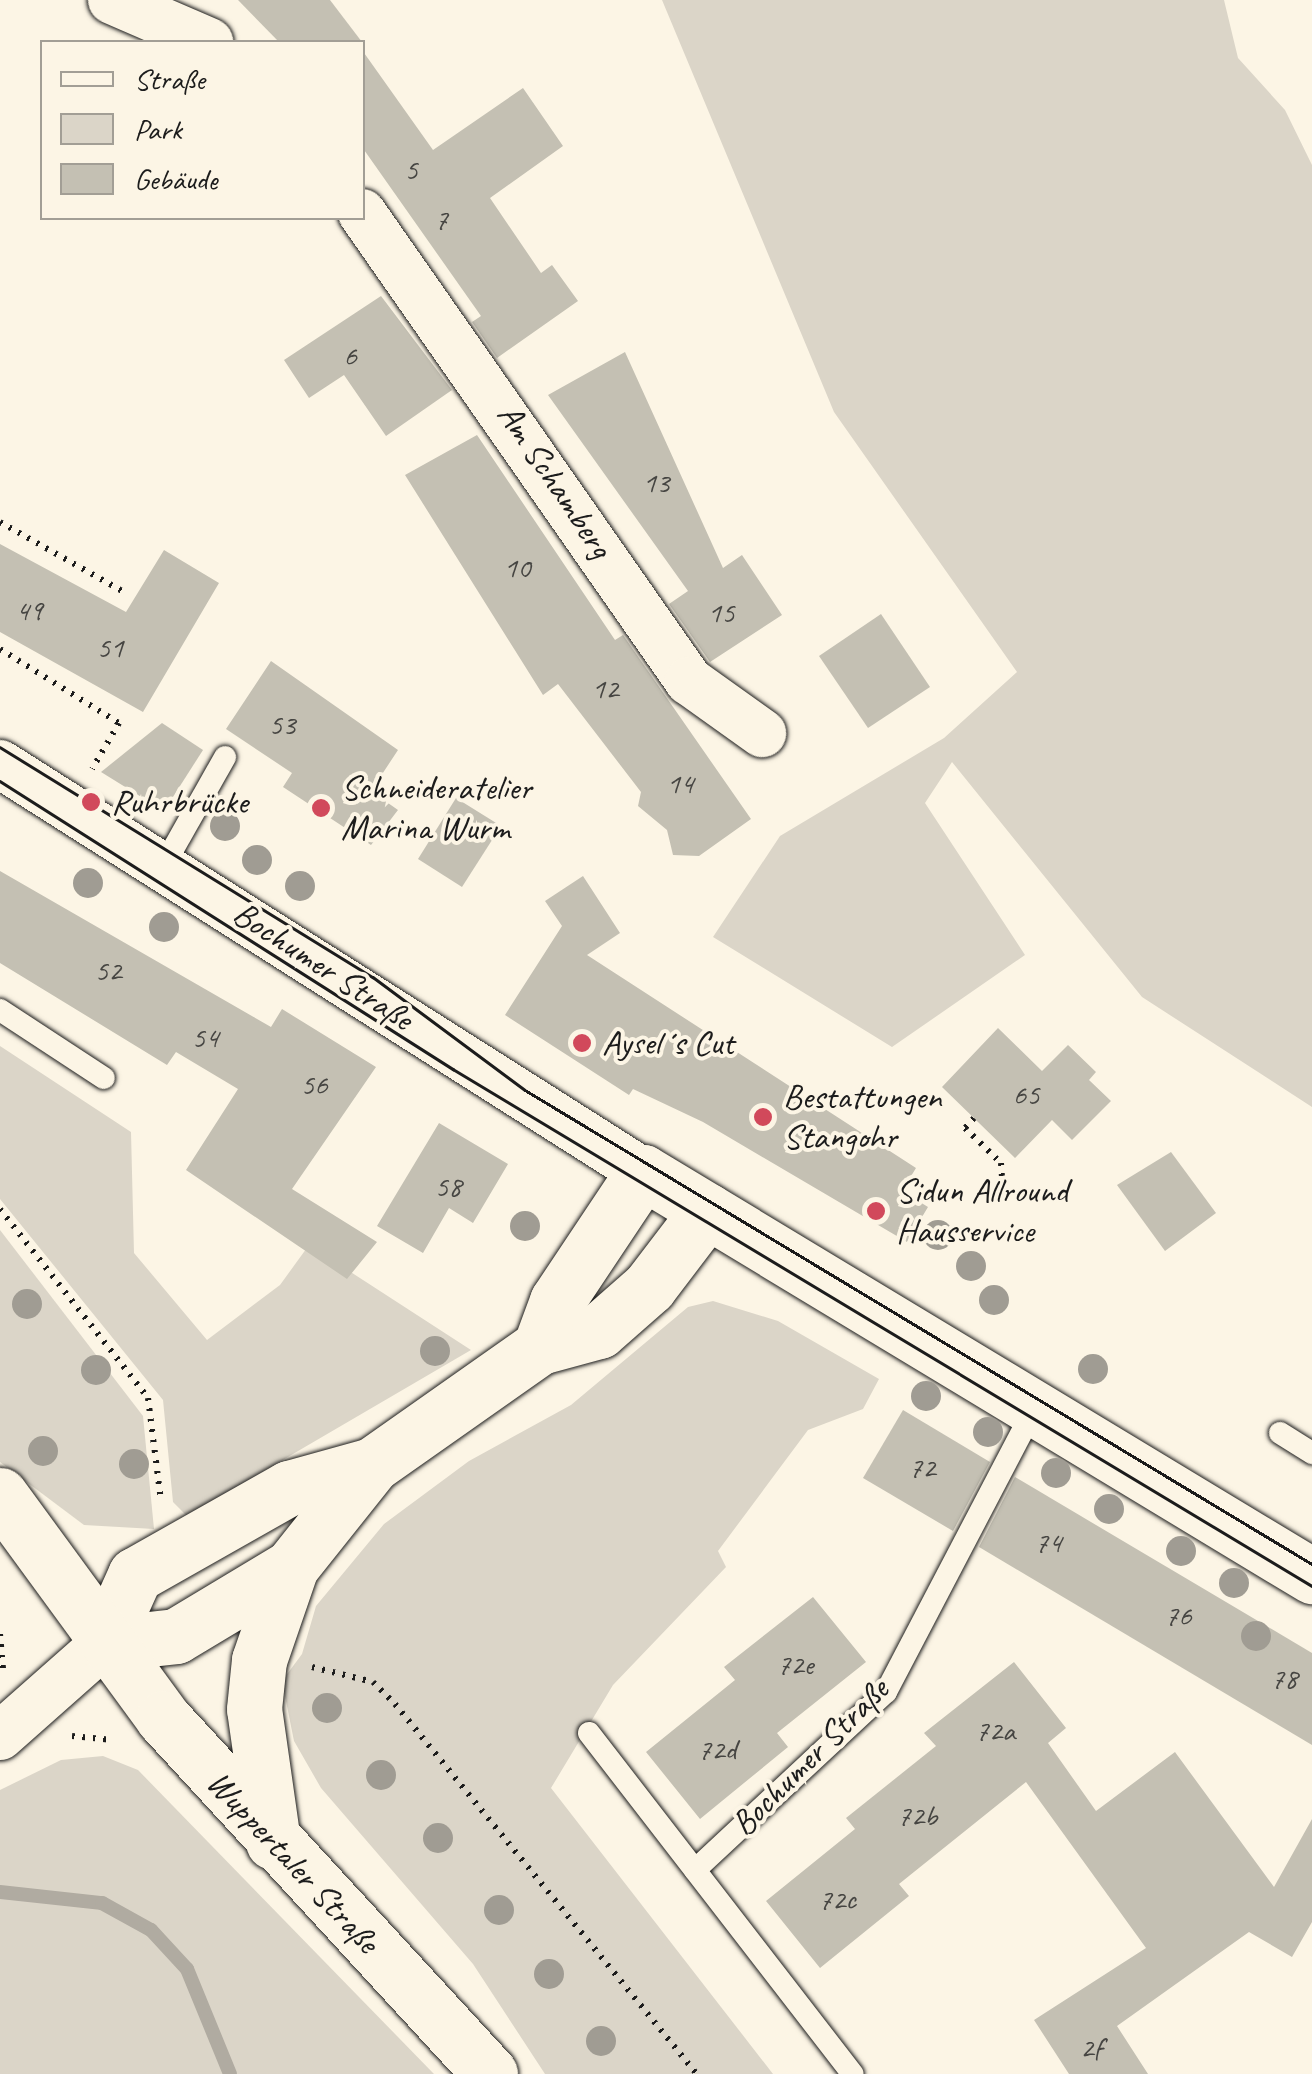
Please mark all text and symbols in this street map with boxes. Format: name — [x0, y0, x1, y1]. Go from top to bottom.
legend — [40, 40, 365, 220]
text: Straße — [134, 60, 205, 98]
text: Park — [134, 110, 182, 148]
house number: 5 — [404, 151, 418, 187]
text: Gebäude — [134, 160, 217, 198]
house number: 7 — [434, 201, 448, 237]
house number: 6 — [343, 337, 357, 373]
street label: Am Schamberg — [488, 396, 622, 566]
house number: 13 — [643, 464, 669, 500]
house number: 10 — [504, 549, 530, 585]
house number: 49 — [16, 592, 42, 628]
house number: 15 — [708, 594, 734, 630]
house number: 51 — [97, 629, 123, 665]
house number: 12 — [592, 670, 618, 706]
house number: 53 — [269, 706, 295, 742]
house number: 14 — [667, 765, 693, 801]
place label: Schneideratelier Marina Wurm — [341, 767, 532, 849]
place label: Ruhrbrücke — [111, 781, 248, 823]
marker: Ruhrbrücke — [80, 791, 102, 813]
marker: Schneideratelier Marina Wurm — [310, 797, 332, 819]
street label: Bochumer Straße — [225, 892, 421, 1040]
house number: 52 — [95, 952, 121, 988]
house number: 54 — [192, 1019, 218, 1055]
place label: Aysel´s Cut — [602, 1022, 734, 1064]
marker: Aysel´s Cut — [571, 1032, 593, 1054]
house number: 56 — [301, 1066, 327, 1102]
place label: Bestattungen Stangohr — [783, 1076, 942, 1158]
house number: 65 — [1013, 1076, 1039, 1112]
marker: Bestattungen Stangohr — [752, 1106, 774, 1128]
house number: 58 — [435, 1168, 461, 1204]
place label: Sidun Allround Hausservice — [896, 1170, 1068, 1252]
marker: Sidun Allround Hausservice — [865, 1200, 887, 1222]
house number: 72 — [909, 1449, 935, 1485]
house number: 74 — [1035, 1524, 1061, 1560]
house number: 76 — [1165, 1597, 1191, 1633]
house number: 72e — [777, 1646, 813, 1682]
house number: 78 — [1271, 1660, 1297, 1696]
street label: Bochumer Straße — [722, 1669, 898, 1845]
house number: 72a — [975, 1712, 1015, 1748]
house number: 72d — [698, 1731, 736, 1767]
street label: Wuppertaler Straße — [197, 1762, 389, 1962]
house number: 72b — [897, 1797, 937, 1833]
house number: 72c — [818, 1881, 856, 1917]
house number: 2f — [1080, 2029, 1102, 2065]

